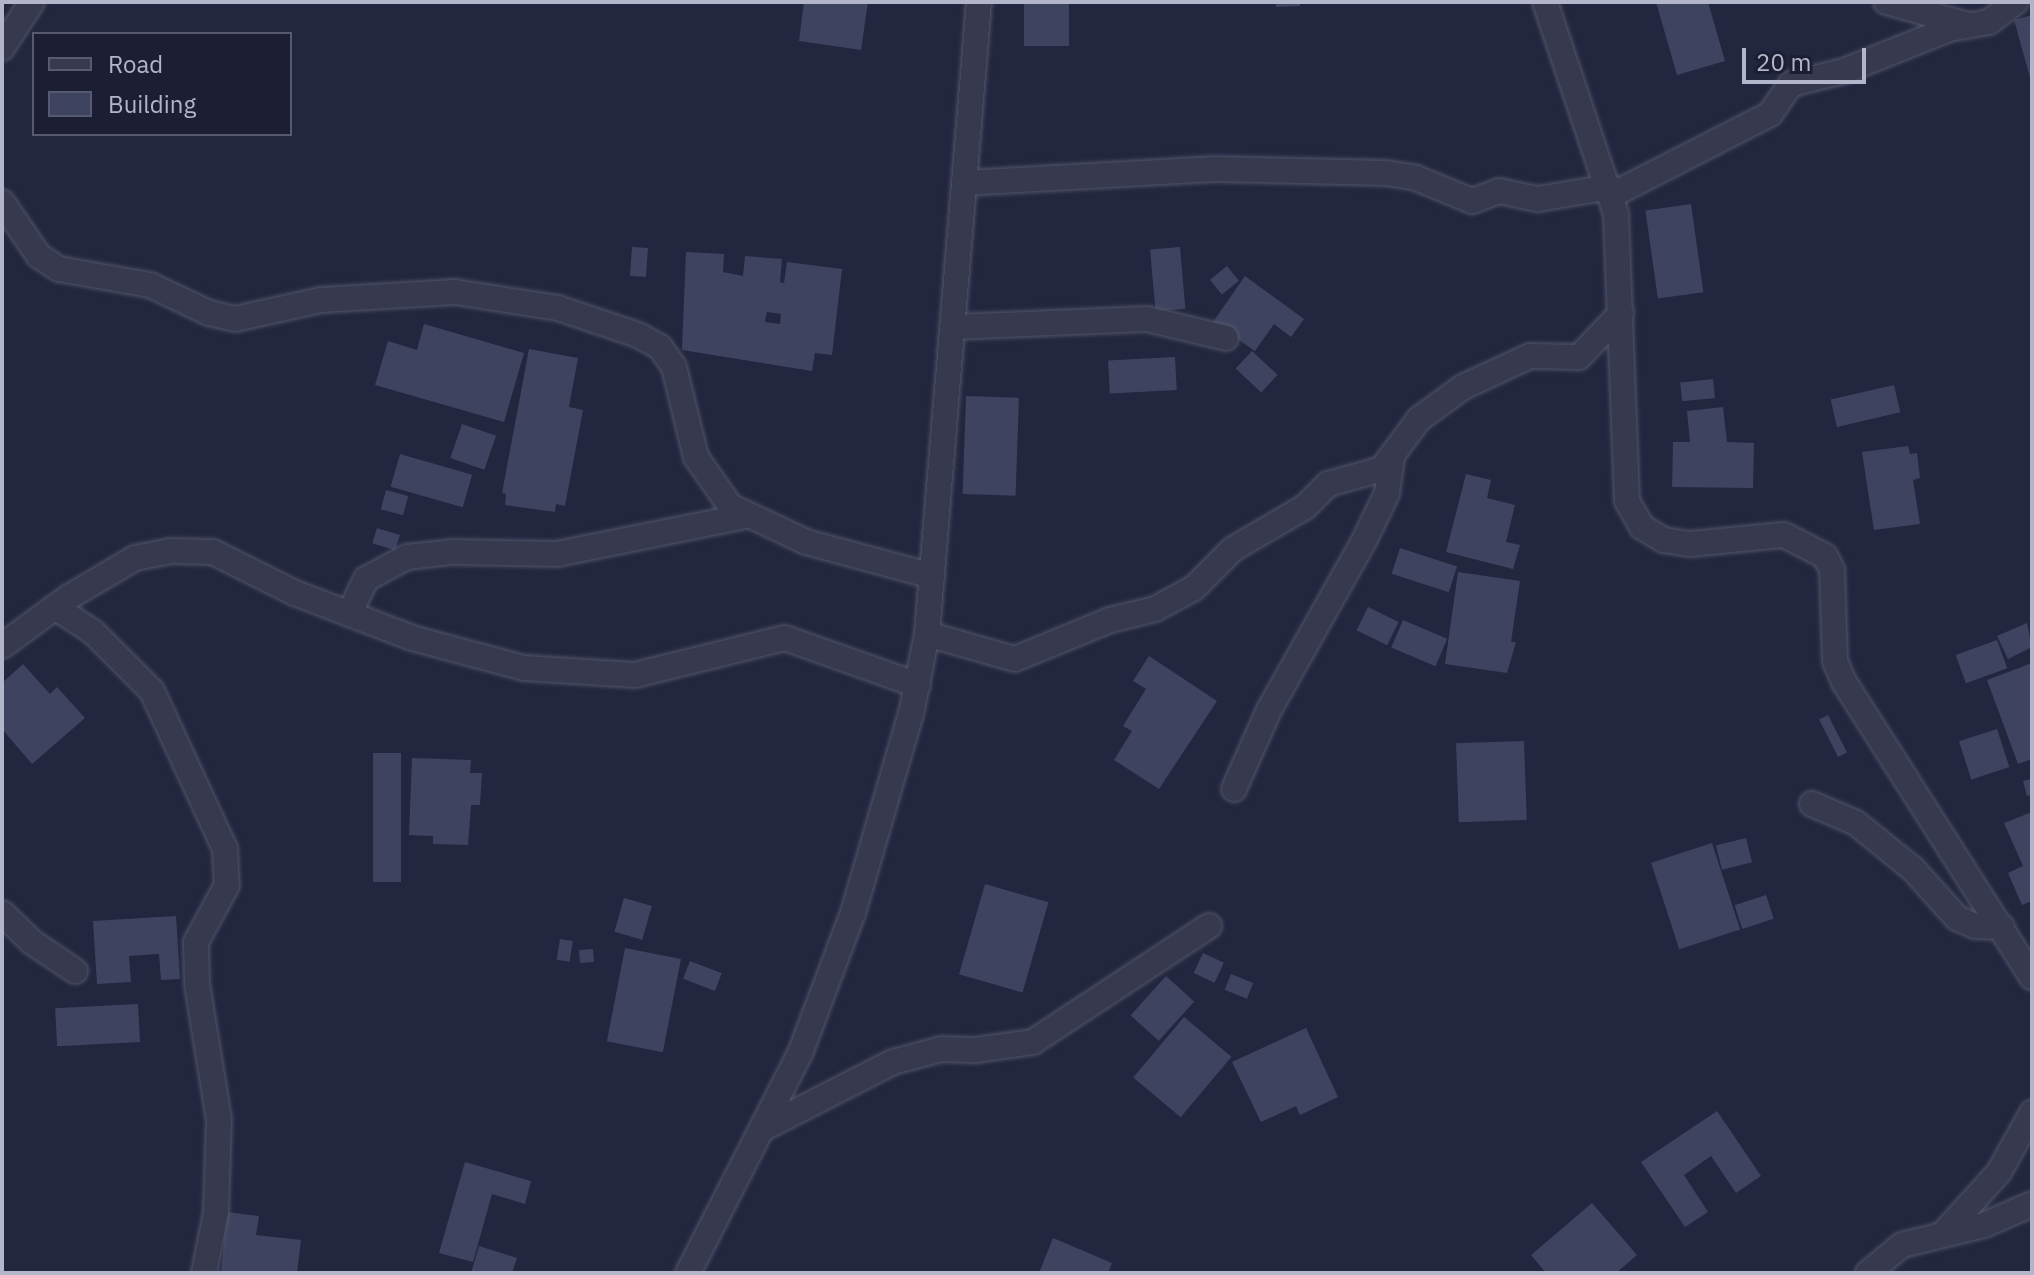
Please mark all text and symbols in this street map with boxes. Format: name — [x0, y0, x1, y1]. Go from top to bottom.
legend — [32, 32, 292, 136]
scale bar — [1746, 32, 1870, 82]
text: 20 m — [1756, 46, 1811, 78]
text: Road — [108, 48, 163, 80]
text: Building — [108, 88, 196, 120]

